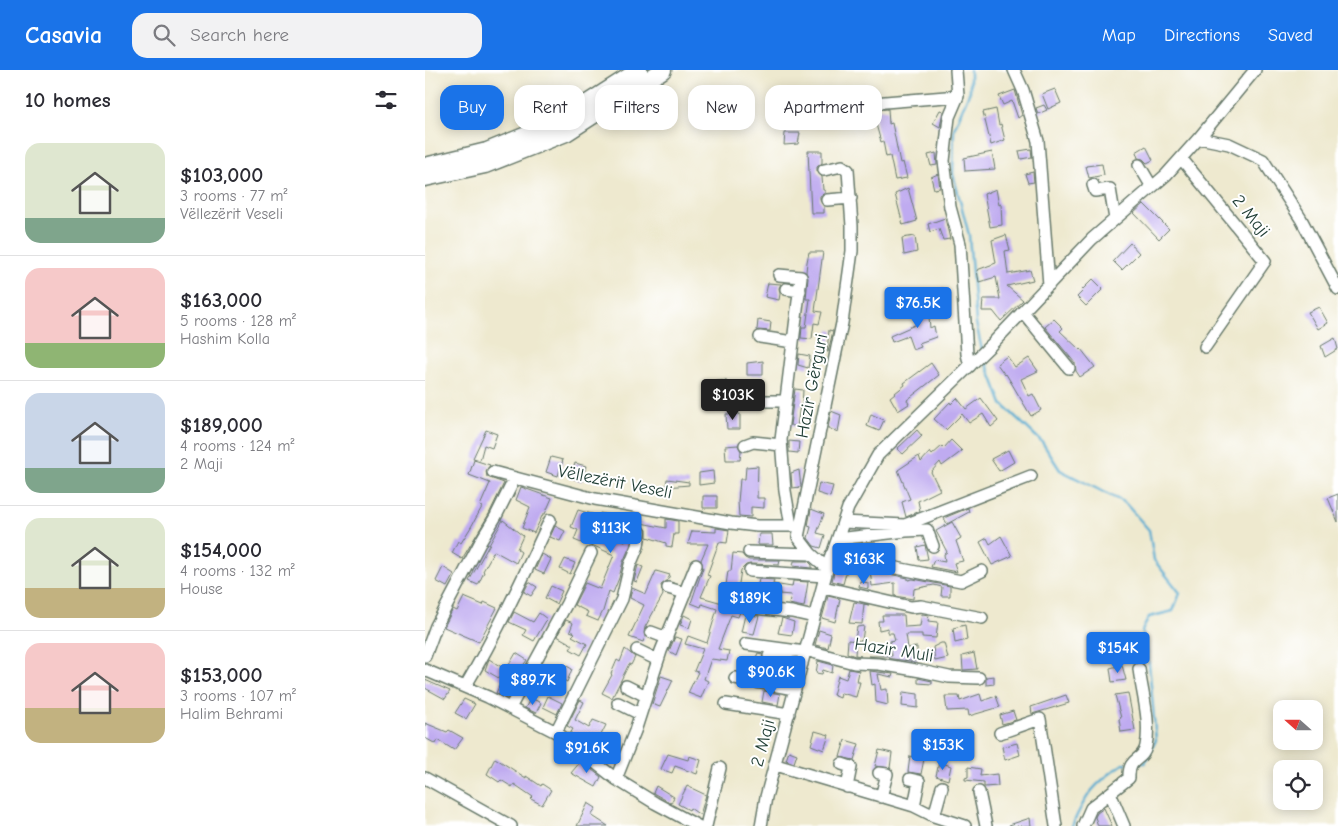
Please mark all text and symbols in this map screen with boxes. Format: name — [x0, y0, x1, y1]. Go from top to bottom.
search box — [132, 13, 482, 58]
text: Casavia — [25, 21, 102, 49]
icon: search — [150, 21, 178, 49]
text: Search here — [190, 24, 289, 46]
text: Map — [1102, 25, 1136, 46]
text: Directions — [1164, 25, 1240, 46]
text: Saved — [1268, 25, 1313, 46]
chip: Buy — [440, 85, 504, 130]
chip: Rent — [514, 85, 585, 130]
chip: Filters — [595, 85, 678, 130]
chip: New — [688, 85, 755, 130]
chip: Apartment — [765, 85, 882, 130]
icon: filters — [372, 86, 400, 114]
text: 10 homes — [25, 88, 111, 112]
icon: home — [65, 163, 125, 223]
text: $103,000 — [180, 163, 263, 187]
text: 3 rooms · 77 m² — [180, 187, 288, 205]
street label: 2 Maji — [1228, 191, 1274, 241]
text: Vëllezërit Veseli — [180, 205, 283, 223]
pin: $76.5K — [877, 286, 959, 329]
icon: home — [65, 288, 125, 348]
text: $163,000 — [180, 288, 262, 312]
text: $76.5K — [896, 294, 940, 312]
text: 5 rooms · 128 m² — [180, 312, 296, 330]
text: Hashim Kolla — [180, 330, 270, 348]
street label: Hazir Gërguri — [792, 332, 832, 440]
pin: $103K — [698, 378, 768, 421]
text: $103K — [712, 386, 754, 404]
icon: home — [65, 413, 125, 473]
text: $189,000 — [180, 413, 263, 437]
text: 4 rooms · 124 m² — [180, 437, 294, 455]
text: 2 Maji — [180, 455, 223, 473]
street label: Vëllezërit Veseli — [556, 461, 674, 503]
pin: $113K — [576, 512, 646, 554]
text: $113K — [591, 519, 631, 537]
icon: home — [65, 538, 125, 598]
text: $154,000 — [180, 538, 262, 562]
pin: $163K — [829, 542, 899, 585]
text: $163K — [843, 550, 885, 568]
text: 4 rooms · 132 m² — [180, 562, 295, 580]
text: House — [180, 580, 223, 598]
pin: $189K — [715, 582, 785, 624]
text: $189K — [729, 589, 771, 607]
pin: $154K — [1083, 632, 1153, 674]
street label: Hazir Muli — [853, 633, 935, 667]
text: $154K — [1098, 639, 1138, 657]
pin: $90.6K — [730, 656, 812, 698]
icon: home — [65, 663, 125, 723]
text: $153,000 — [180, 663, 262, 687]
text: $90.6K — [747, 663, 795, 681]
pin: $89.7K — [492, 664, 574, 706]
text: $89.7K — [510, 671, 556, 689]
text: 3 rooms · 107 m² — [180, 687, 296, 705]
north arrow — [1273, 700, 1323, 750]
map controls — [1273, 700, 1323, 810]
text: Halim Behrami — [180, 705, 283, 723]
street label: 2 Maji — [747, 717, 779, 769]
pin: $153K — [908, 728, 978, 771]
pin: $91.6K — [546, 732, 628, 774]
text: $153K — [922, 736, 964, 754]
text: $91.6K — [565, 739, 609, 757]
button: locate — [1273, 760, 1323, 810]

